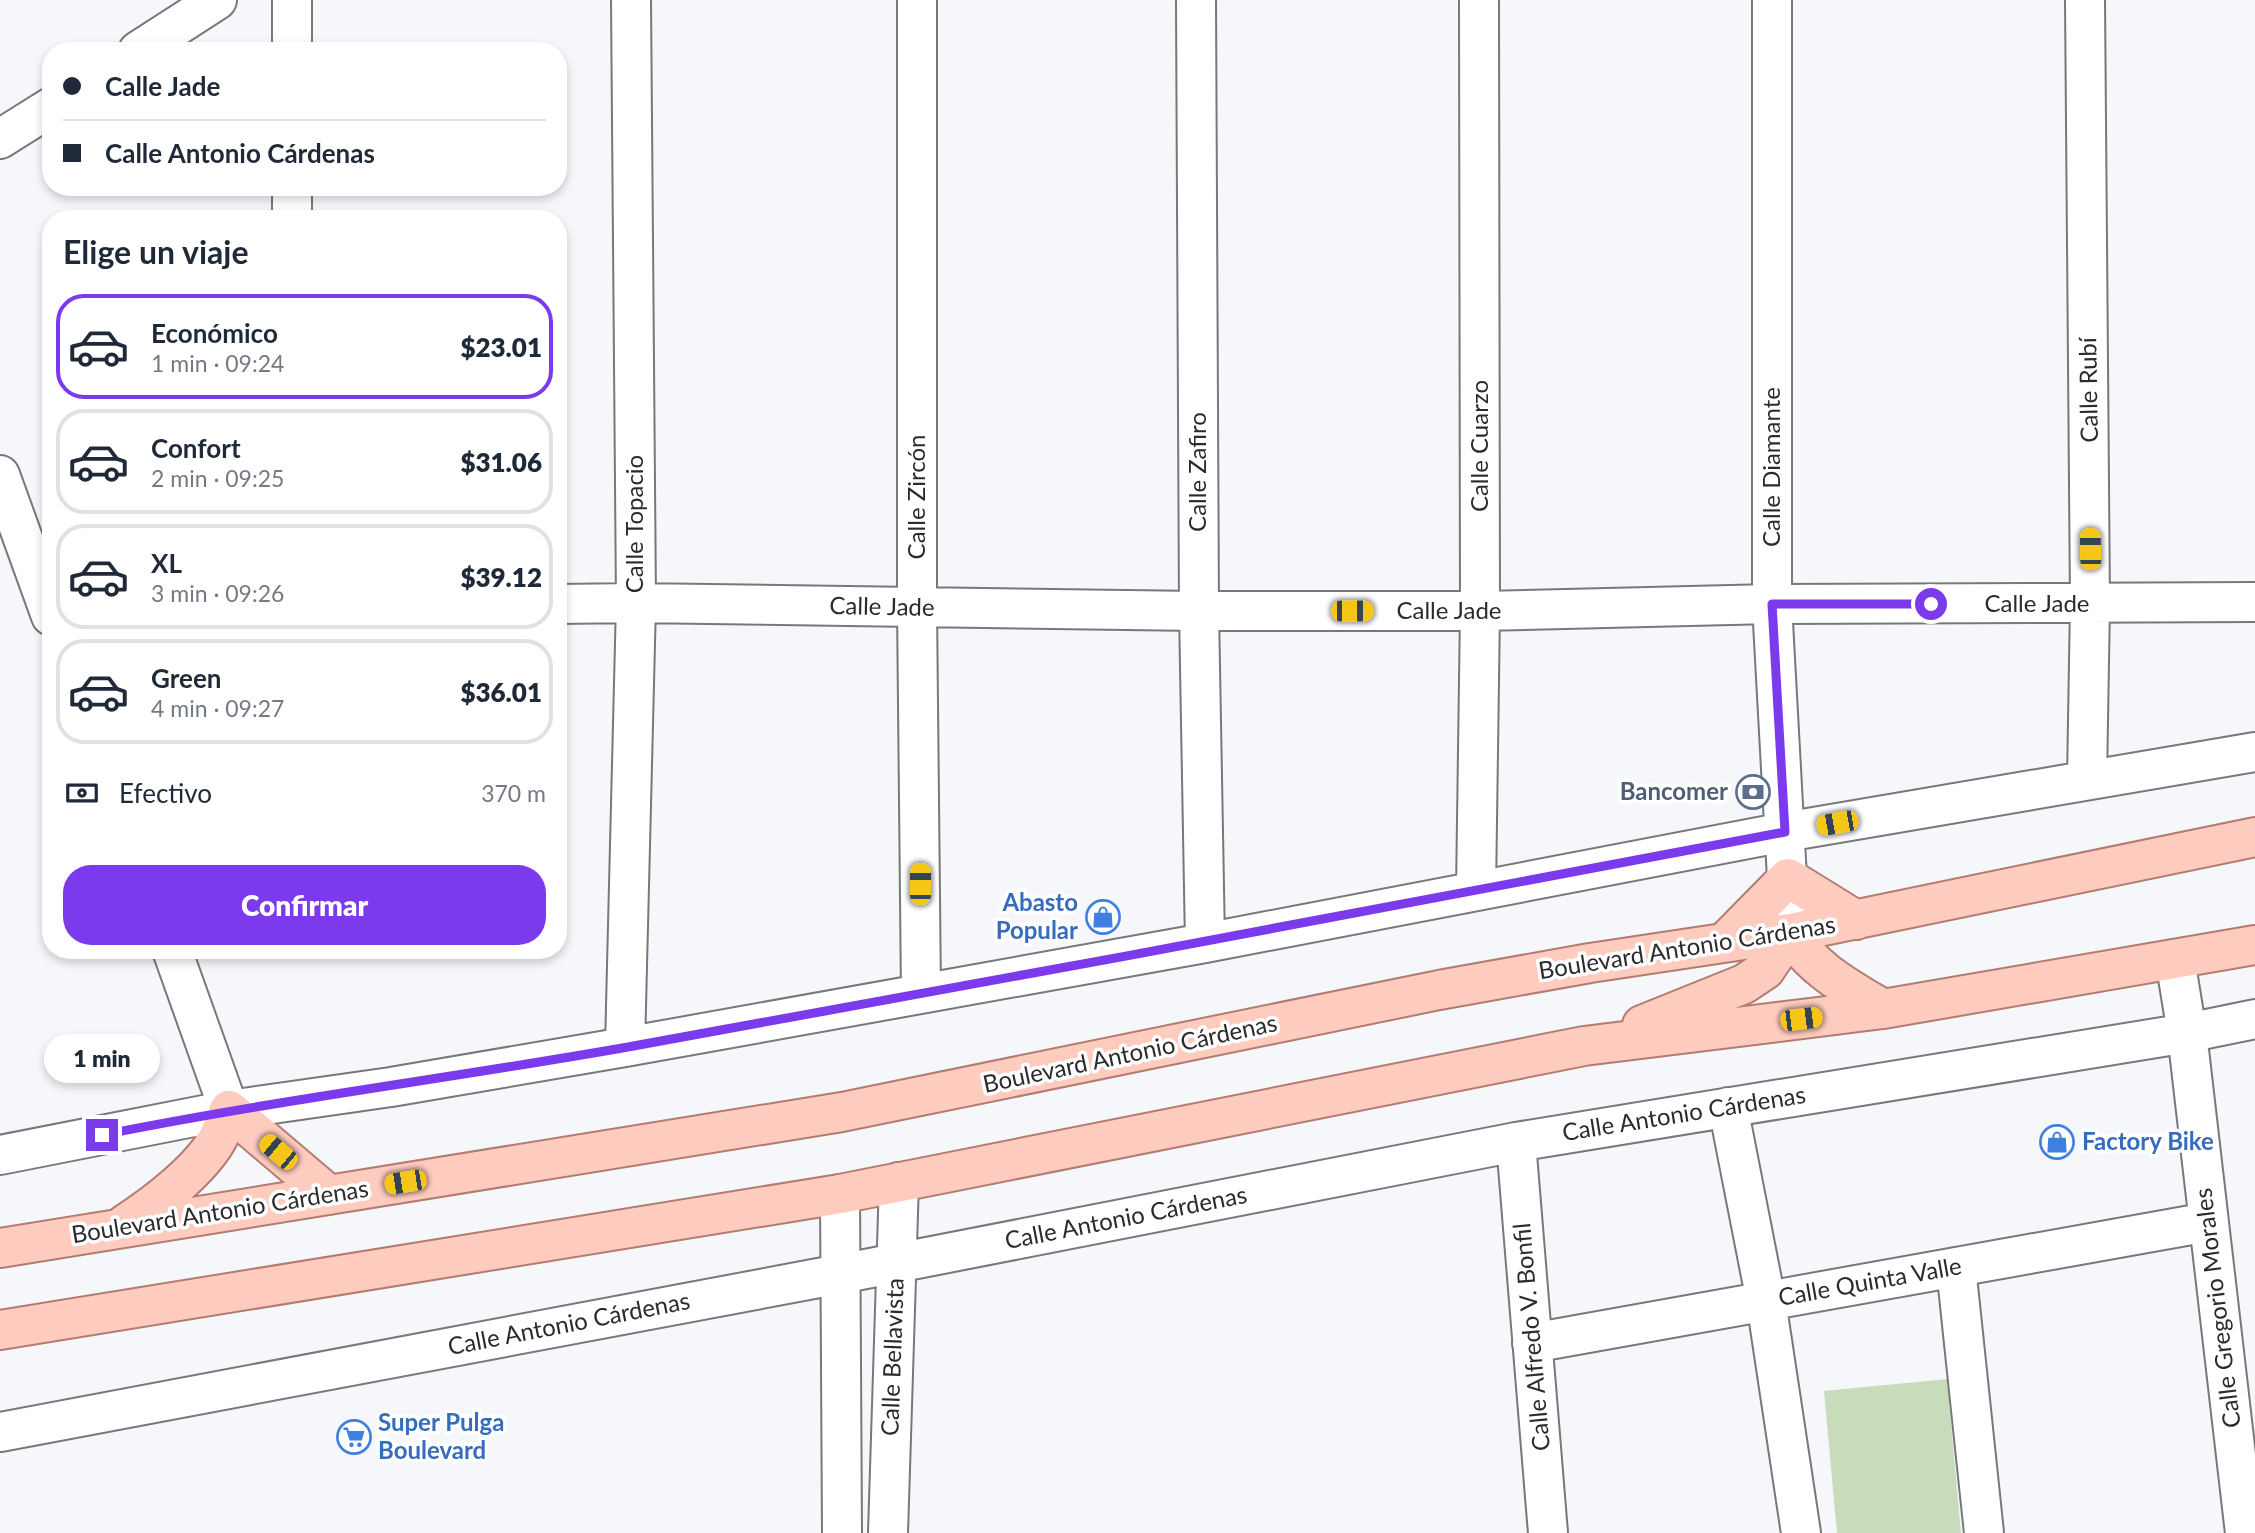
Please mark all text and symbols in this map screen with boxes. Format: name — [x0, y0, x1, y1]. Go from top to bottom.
text: Calle Jade — [105, 70, 220, 102]
text: Calle Antonio Cárdenas — [105, 137, 375, 169]
text: Elige un viaje — [63, 232, 248, 271]
icon: car — [67, 315, 130, 378]
text: Económico — [151, 317, 278, 349]
text: $23.01 — [460, 331, 542, 363]
street label: Calle Rubí — [2072, 336, 2103, 443]
text: 1 min · 09:24 — [151, 349, 284, 377]
street label: Calle Cuarzo — [1464, 380, 1493, 512]
street label: Calle Diamante — [1756, 387, 1785, 547]
street label: Calle Zafiro — [1182, 412, 1211, 532]
icon: car — [67, 430, 130, 493]
text: Confort — [151, 432, 241, 464]
street label: Calle Zircón — [901, 435, 930, 559]
text: $31.06 — [460, 446, 542, 478]
street label: Calle Topacio — [619, 455, 648, 593]
text: 2 min · 09:25 — [151, 464, 284, 492]
car — [2080, 528, 2101, 570]
icon: car — [67, 545, 130, 608]
text: XL — [151, 547, 182, 579]
text: $39.12 — [460, 561, 542, 593]
text: 3 min · 09:26 — [151, 579, 284, 607]
route start — [1915, 588, 1947, 620]
street label: Calle Jade — [1984, 588, 2090, 617]
street label: Calle Jade — [829, 590, 935, 621]
street label: Calle Jade — [1396, 595, 1502, 624]
car — [1332, 601, 1374, 622]
icon: car — [67, 660, 130, 723]
text: Green — [151, 662, 221, 694]
text: $36.01 — [460, 676, 542, 708]
text: 4 min · 09:27 — [151, 694, 284, 722]
bank icon: Bancomer — [1734, 773, 1772, 811]
icon: cash — [63, 774, 101, 812]
place label: Bancomer — [1620, 776, 1728, 805]
text: Efectivo — [119, 777, 212, 809]
text: 370 m — [481, 779, 546, 807]
car — [1815, 809, 1860, 837]
car — [910, 863, 931, 905]
button: Confirmar — [63, 865, 546, 945]
place label: Abasto Popular — [996, 887, 1078, 944]
shop icon: Abasto Popular — [1084, 898, 1122, 936]
street label: Boulevard Antonio Cárdenas — [1536, 909, 1837, 984]
car — [1779, 1006, 1824, 1032]
street label: Boulevard Antonio Cárdenas — [980, 1007, 1279, 1098]
callout: 1 min — [44, 1034, 160, 1082]
text: 1 min — [73, 1044, 131, 1072]
street label: Calle Antonio Cárdenas — [1560, 1079, 1807, 1146]
route end — [86, 1119, 118, 1151]
shop icon: Factory Bike — [2038, 1123, 2076, 1161]
place label: Factory Bike — [2082, 1126, 2214, 1155]
car — [256, 1130, 301, 1174]
car — [383, 1168, 428, 1196]
street label: Boulevard Antonio Cárdenas — [69, 1173, 370, 1248]
street label: Calle Antonio Cárdenas — [1002, 1179, 1249, 1254]
street label: Calle Gregorio Morales — [2187, 1187, 2246, 1430]
street label: Calle Alfredo V. Bonfil — [1506, 1222, 1555, 1452]
street label: Calle Quinta Valle — [1776, 1250, 1964, 1311]
street label: Calle Bellavista — [874, 1277, 909, 1436]
street label: Calle Antonio Cárdenas — [445, 1285, 692, 1360]
place label: Super Pulga Boulevard — [378, 1407, 504, 1464]
supermarket icon: Super Pulga Boulevard — [335, 1418, 373, 1456]

